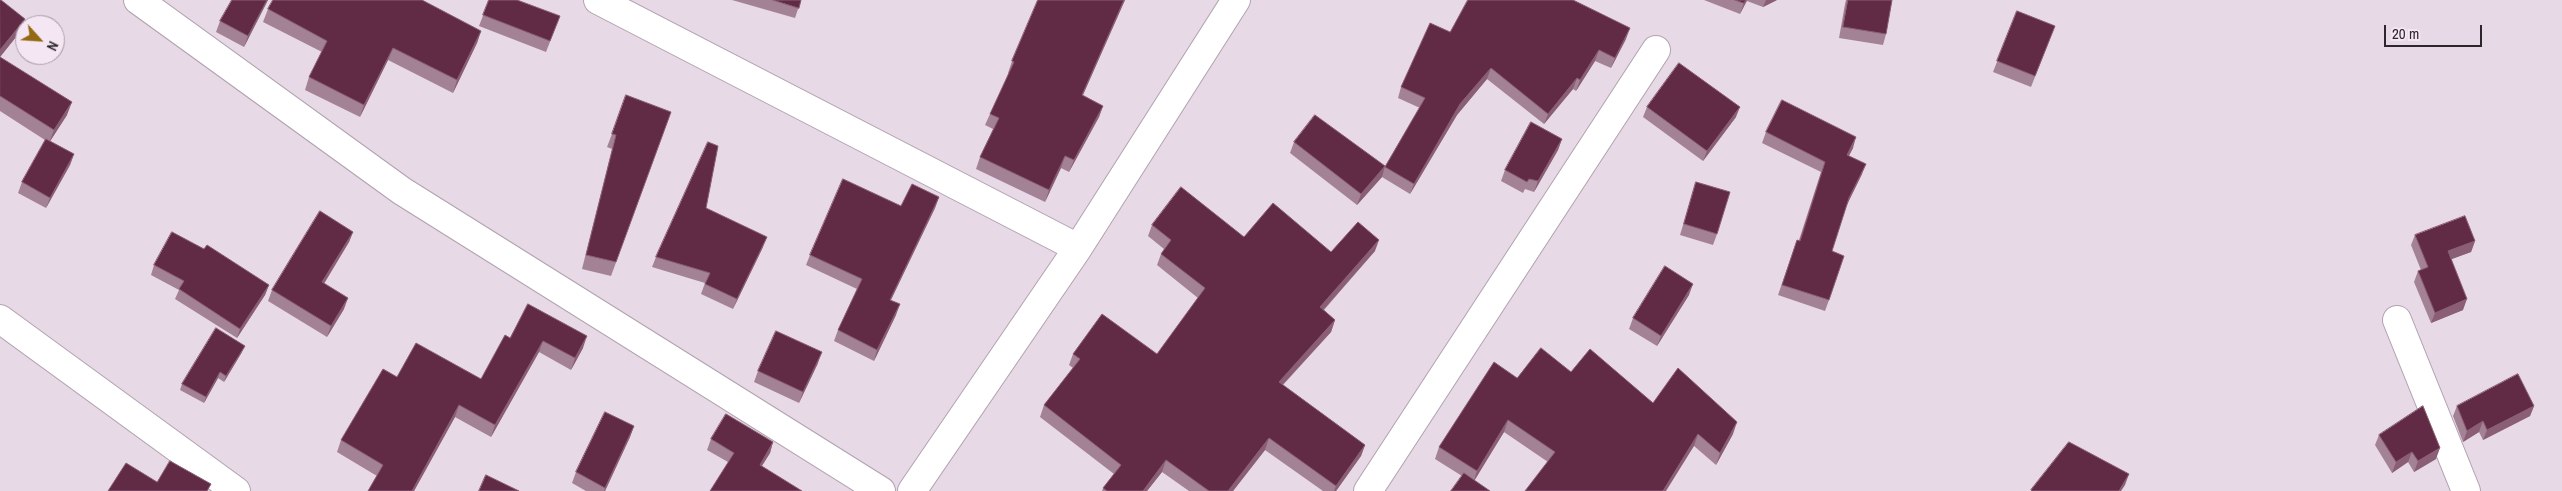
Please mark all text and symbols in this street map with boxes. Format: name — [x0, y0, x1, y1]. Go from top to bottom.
north arrow — [15, 15, 65, 65]
scale bar — [2387, 15, 2484, 47]
text: 20 m — [2392, 23, 2419, 44]
text: N — [43, 38, 62, 54]

